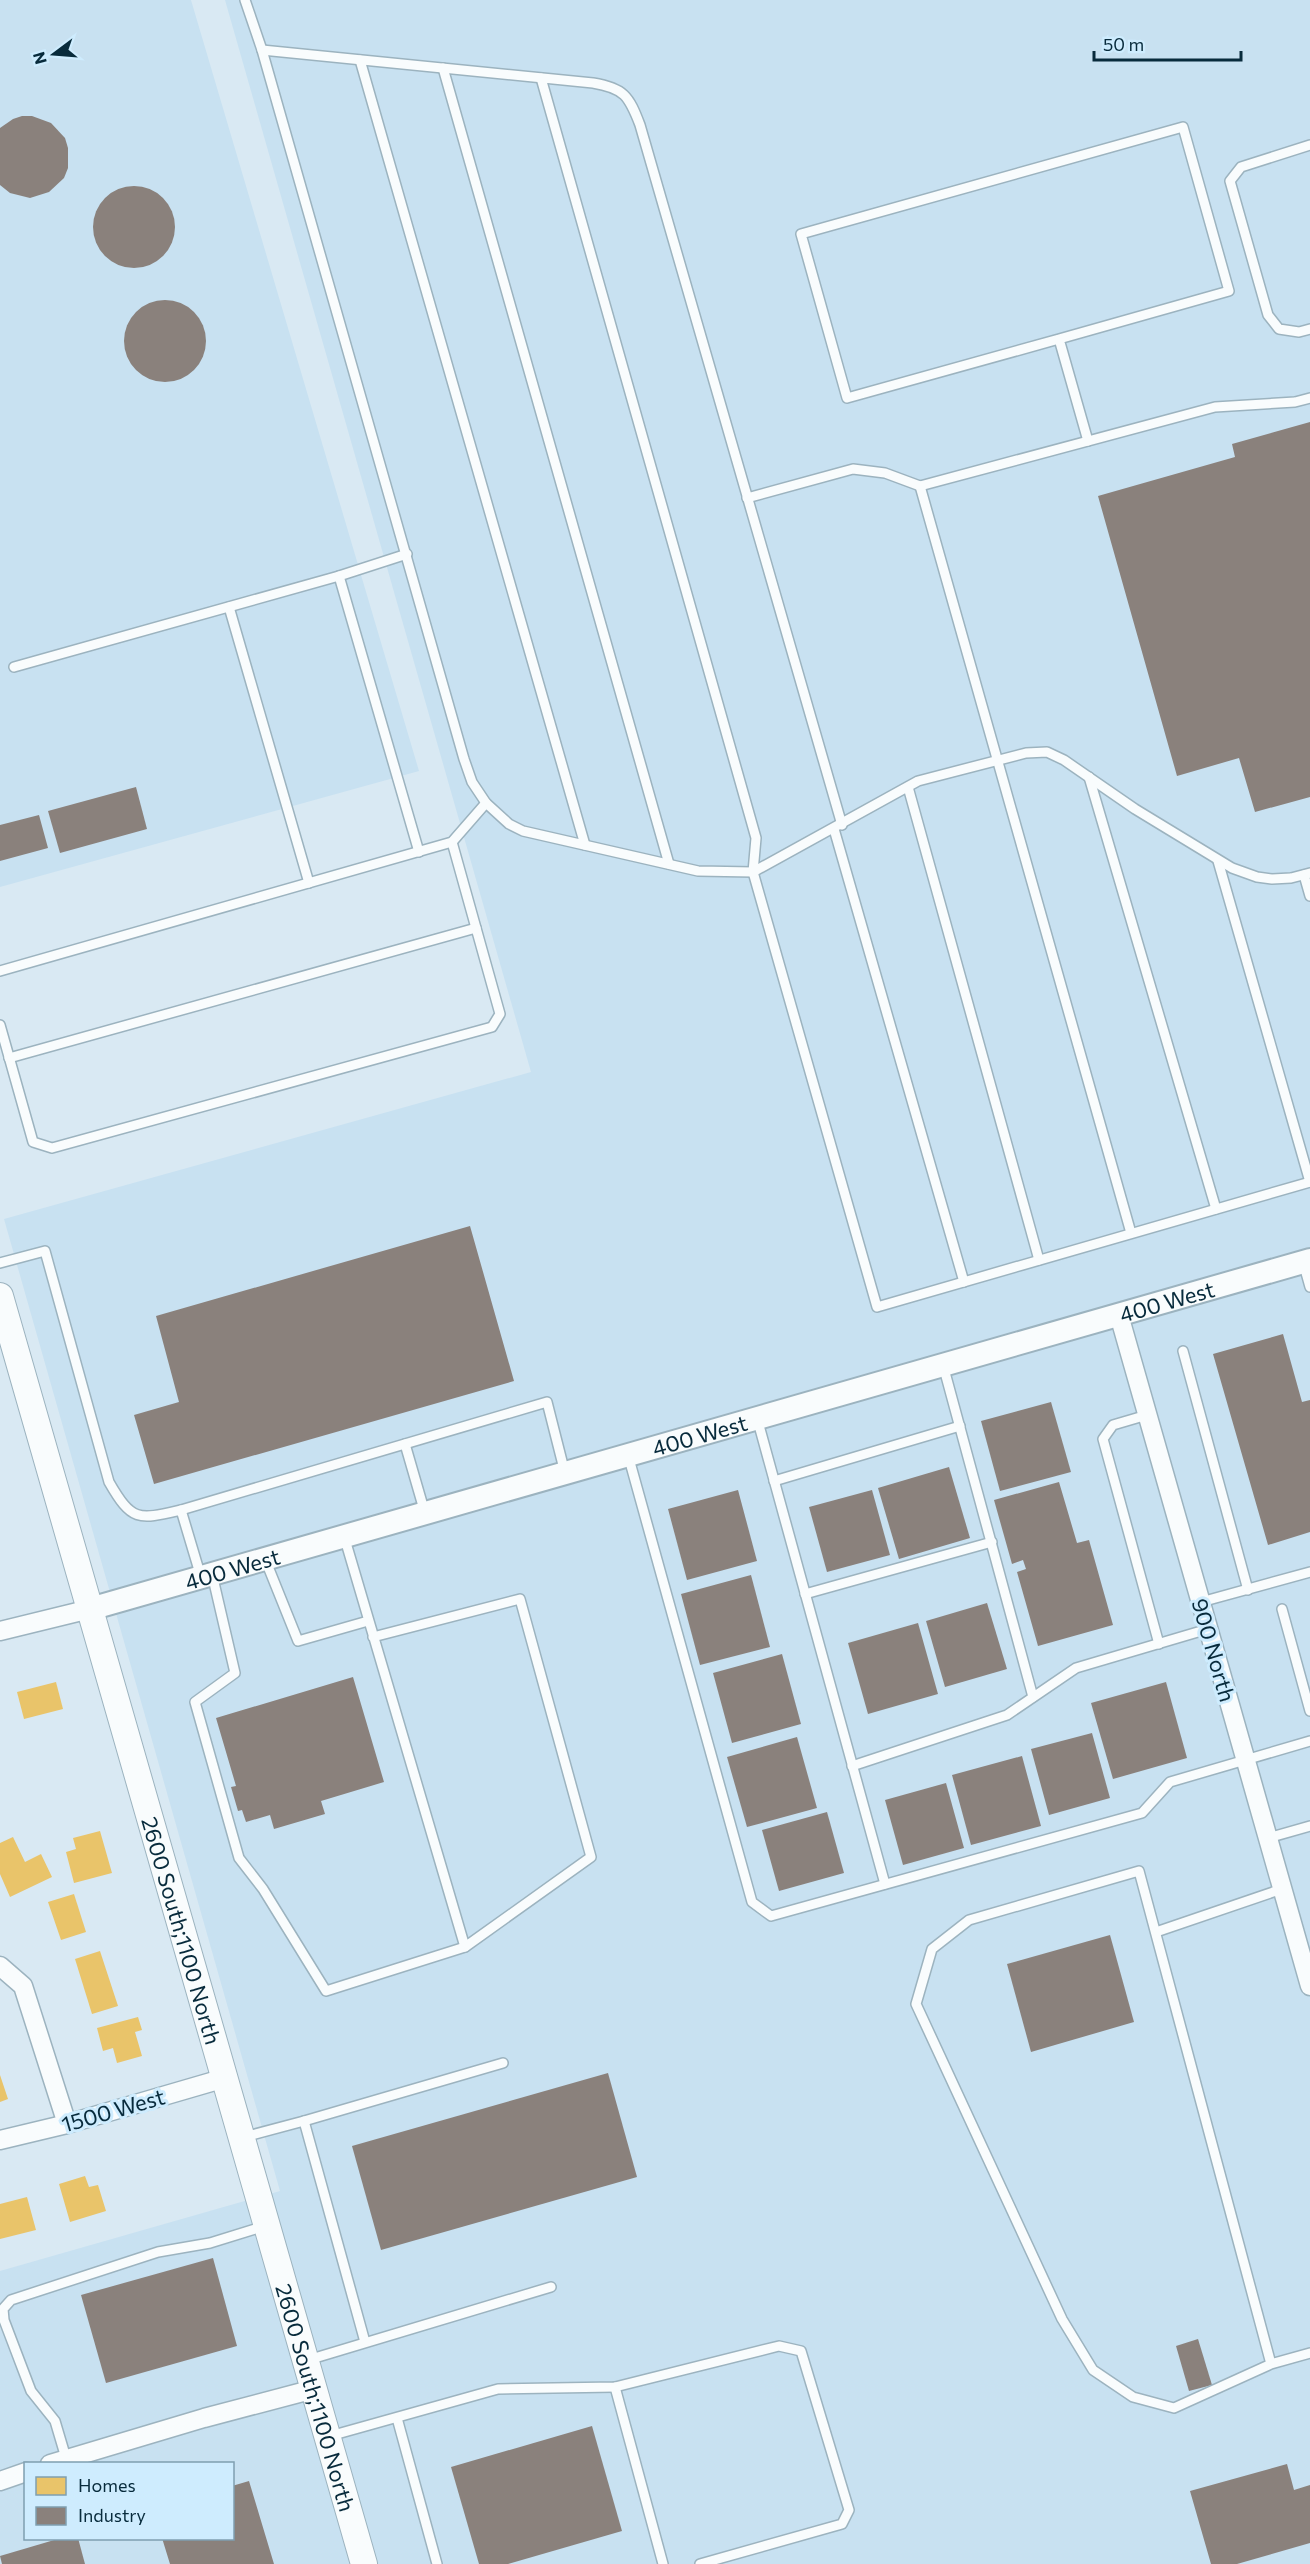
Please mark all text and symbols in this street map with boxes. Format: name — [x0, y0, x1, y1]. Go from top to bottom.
north arrow — [24, 24, 84, 84]
scale bar — [1094, 24, 1241, 62]
text: 50 m — [1103, 33, 1144, 55]
text: N — [28, 50, 50, 67]
street label: 400 West — [1116, 1275, 1217, 1327]
street label: 400 West — [649, 1408, 750, 1461]
street label: 400 West — [182, 1542, 283, 1595]
street label: 900 North — [1186, 1595, 1242, 1705]
street label: 2600 South;1100 North — [137, 1813, 228, 2047]
street label: 1500 West — [58, 2082, 168, 2138]
street label: 2600 South;1100 North — [271, 2281, 362, 2514]
legend — [24, 2462, 234, 2540]
text: Homes — [78, 2474, 136, 2496]
text: Industry — [78, 2504, 146, 2526]

